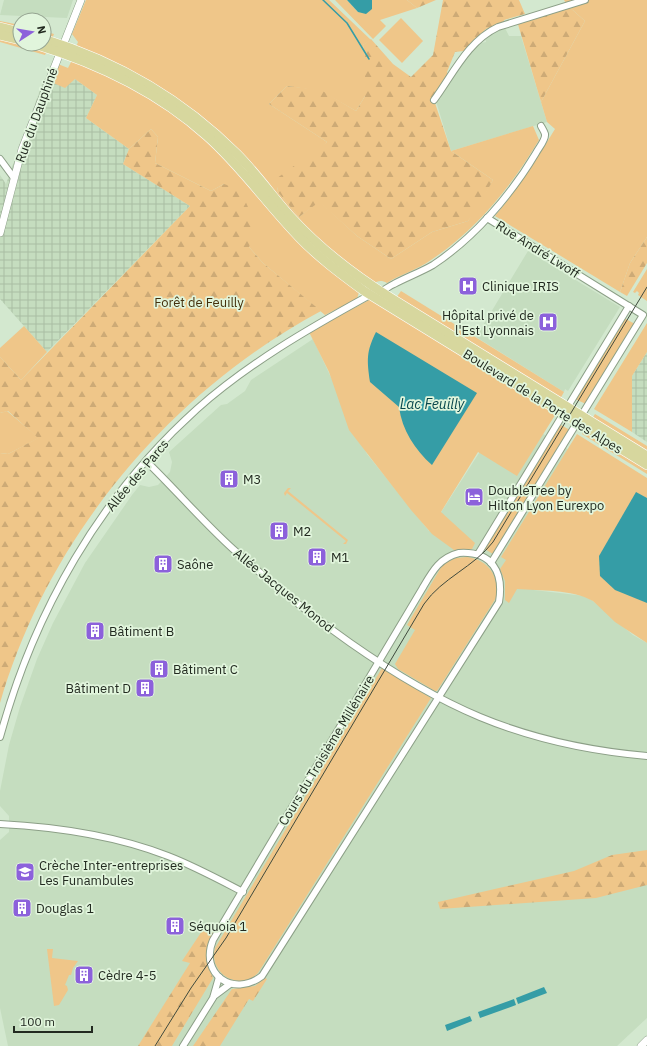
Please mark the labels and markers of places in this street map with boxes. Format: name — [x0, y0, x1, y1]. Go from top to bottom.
hospital icon: Clinique IRIS — [457, 275, 479, 297]
place label: Clinique IRIS — [482, 278, 559, 295]
place label: Hôpital privé de l'Est Lyonnais — [442, 307, 534, 339]
hospital icon: Hôpital privé de l'Est Lyonnais — [537, 311, 559, 333]
building icon: M3 — [218, 468, 240, 490]
place label: M3 — [243, 471, 261, 488]
place label: DoubleTree by Hilton Lyon Eurexpo — [488, 482, 604, 514]
hotel icon: DoubleTree by Hilton Lyon Eurexpo — [463, 486, 485, 508]
building icon: M2 — [268, 520, 290, 542]
place label: M2 — [293, 523, 311, 540]
building icon: M1 — [306, 546, 328, 568]
place label: M1 — [331, 549, 350, 566]
building icon: Saône — [152, 553, 174, 575]
place label: Saône — [177, 556, 213, 573]
building icon: Bâtiment B — [84, 620, 106, 642]
place label: Bâtiment B — [109, 623, 174, 640]
building icon: Bâtiment C — [148, 658, 170, 680]
place label: Bâtiment C — [173, 661, 238, 678]
building icon: Bâtiment D — [134, 677, 156, 699]
place label: Bâtiment D — [66, 680, 131, 697]
place label: Crèche Inter-entreprises Les Funambules — [39, 857, 183, 889]
school or university icon: Crèche Inter-entreprises Les Funambules — [14, 861, 36, 883]
building icon: Douglas 1 — [11, 897, 33, 919]
place label: Douglas 1 — [36, 900, 94, 917]
building icon: Séquoia 1 — [164, 915, 186, 937]
place label: Séquoia 1 — [189, 918, 247, 935]
building icon: Cèdre 4-5 — [73, 964, 95, 986]
place label: Cèdre 4-5 — [98, 967, 156, 984]

